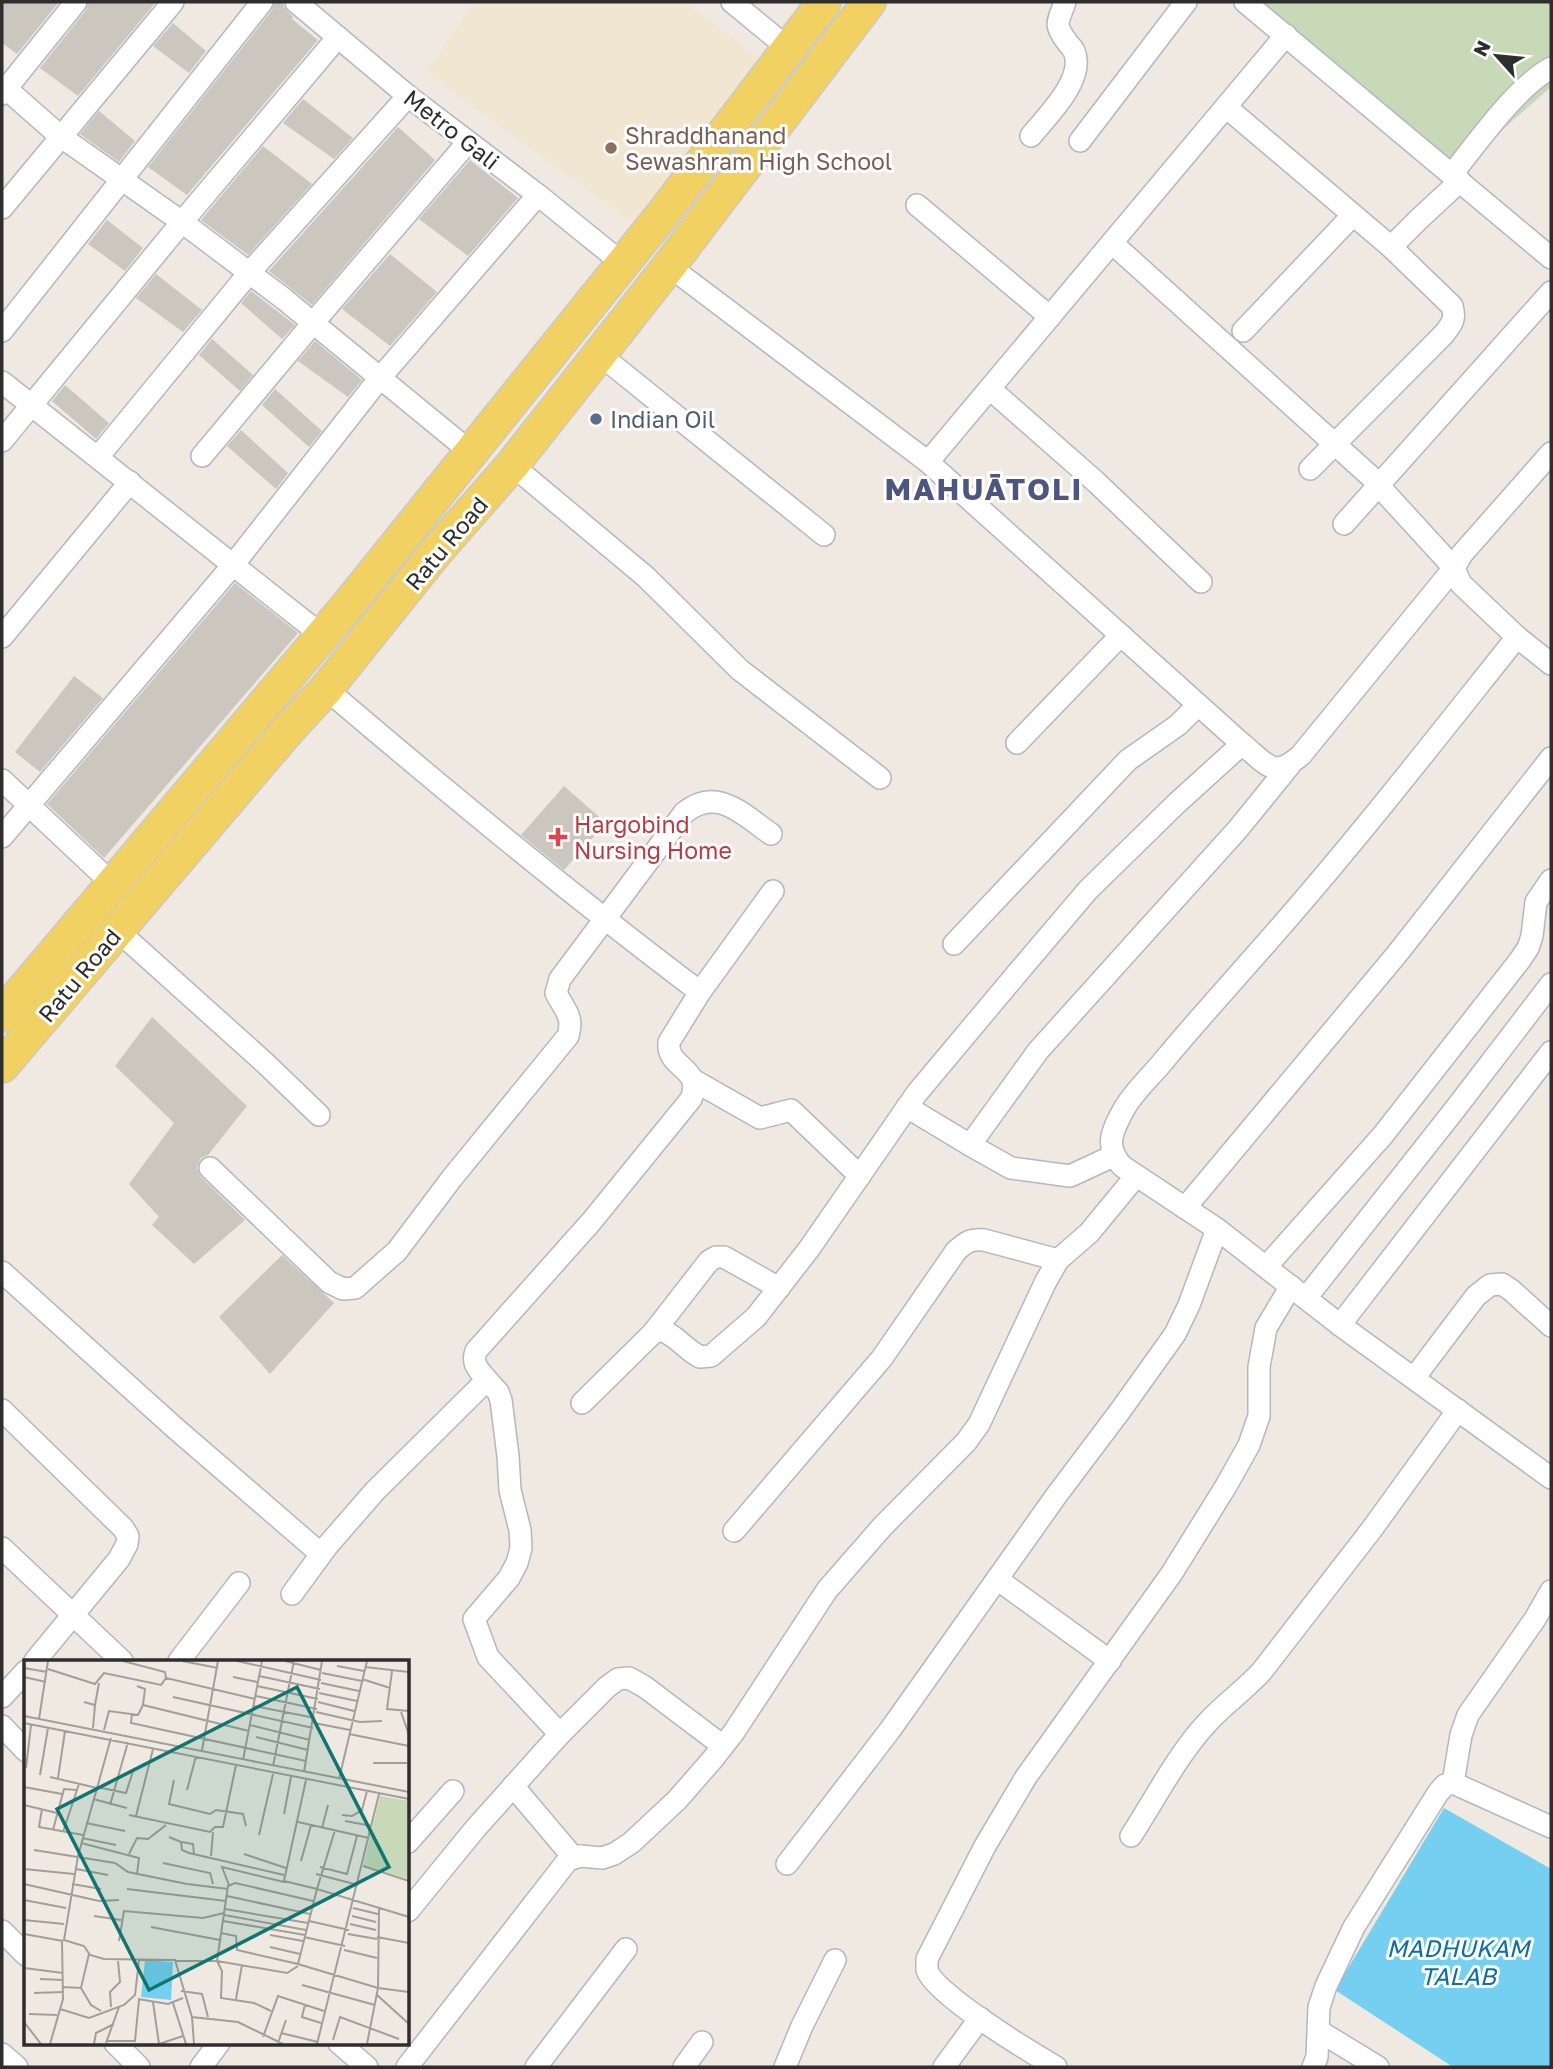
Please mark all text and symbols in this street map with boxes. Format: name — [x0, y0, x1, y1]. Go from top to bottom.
north arrow — [1462, 21, 1532, 91]
text: N — [1468, 36, 1495, 60]
street label: Metro Gali — [399, 83, 505, 175]
place label: Shraddhanand Sewashram High School — [625, 121, 892, 175]
marker: Shraddhanand Sewashram High School — [603, 140, 619, 156]
place label: Indian Oil — [610, 405, 715, 433]
marker: Indian Oil — [588, 411, 604, 427]
district label: MAHUĀTOLI — [885, 471, 1083, 507]
street label: Ratu Road — [399, 491, 493, 595]
place label: Hargobind Nursing Home — [574, 810, 732, 864]
marker: Hargobind Nursing Home — [548, 827, 568, 847]
street label: Ratu Road — [32, 923, 126, 1027]
inset map — [24, 1660, 410, 2044]
water label: MADHUKAM TALAB — [1386, 1933, 1532, 1990]

